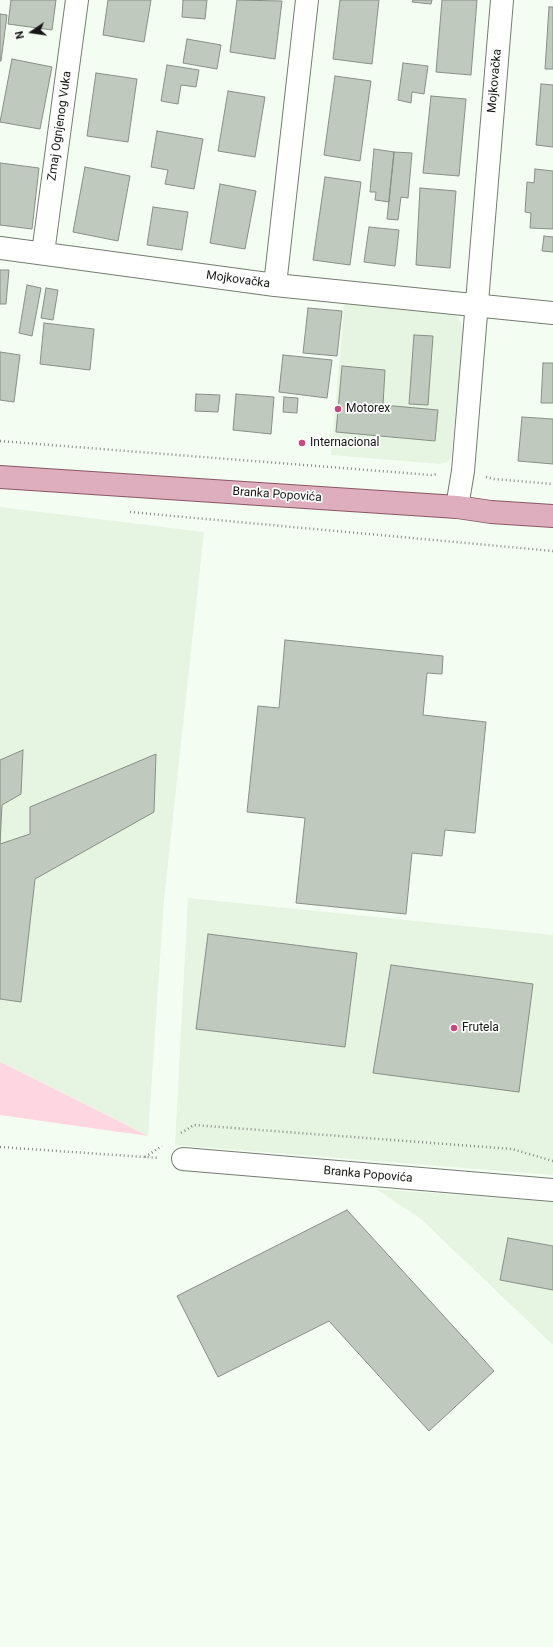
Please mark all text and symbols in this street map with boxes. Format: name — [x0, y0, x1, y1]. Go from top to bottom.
north arrow — [12, 12, 52, 52]
text: N — [13, 30, 27, 40]
street label: Mojkovačka — [485, 48, 505, 114]
street label: Zmaj Ognjenog Vuka — [45, 70, 75, 182]
street label: Mojkovačka — [205, 268, 271, 292]
place label: Motorex — [346, 402, 390, 416]
marker: Motorex — [333, 404, 343, 414]
place label: Internacional — [310, 436, 380, 450]
marker: Internacional — [297, 438, 307, 448]
street label: Branka Popovića — [232, 485, 322, 505]
place label: Frutela — [462, 1021, 499, 1035]
marker: Frutela — [449, 1023, 459, 1033]
street label: Branka Popovića — [323, 1164, 413, 1186]

